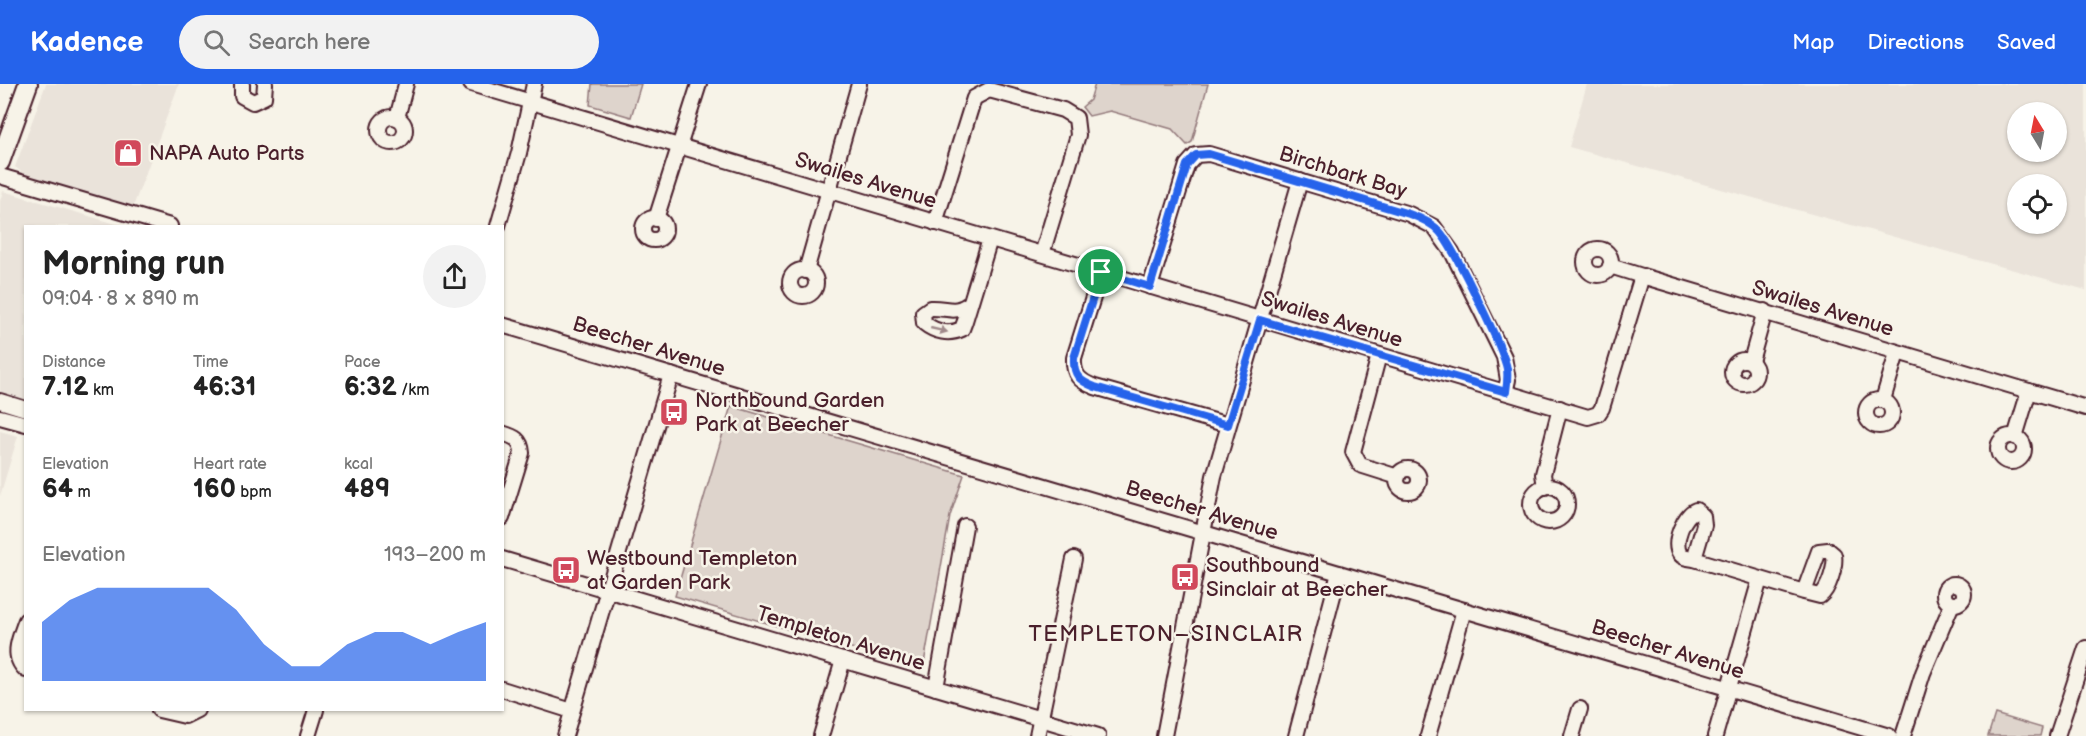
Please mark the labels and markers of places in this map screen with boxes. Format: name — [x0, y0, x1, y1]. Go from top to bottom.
shop icon: NAPA Auto Parts — [112, 137, 144, 169]
place label: NAPA Auto Parts — [149, 141, 304, 166]
pin — [1075, 246, 1126, 297]
place label: Northbound Garden Park at Beecher — [695, 388, 885, 437]
bus stop icon: Northbound Garden Park at Beecher — [658, 396, 690, 428]
place label: Westbound Templeton at Garden Park — [587, 546, 797, 595]
place label: Southbound Sinclair at Beecher — [1206, 553, 1388, 602]
bus stop icon: Westbound Templeton at Garden Park — [550, 554, 582, 586]
bus stop icon: Southbound Sinclair at Beecher — [1169, 561, 1201, 593]

